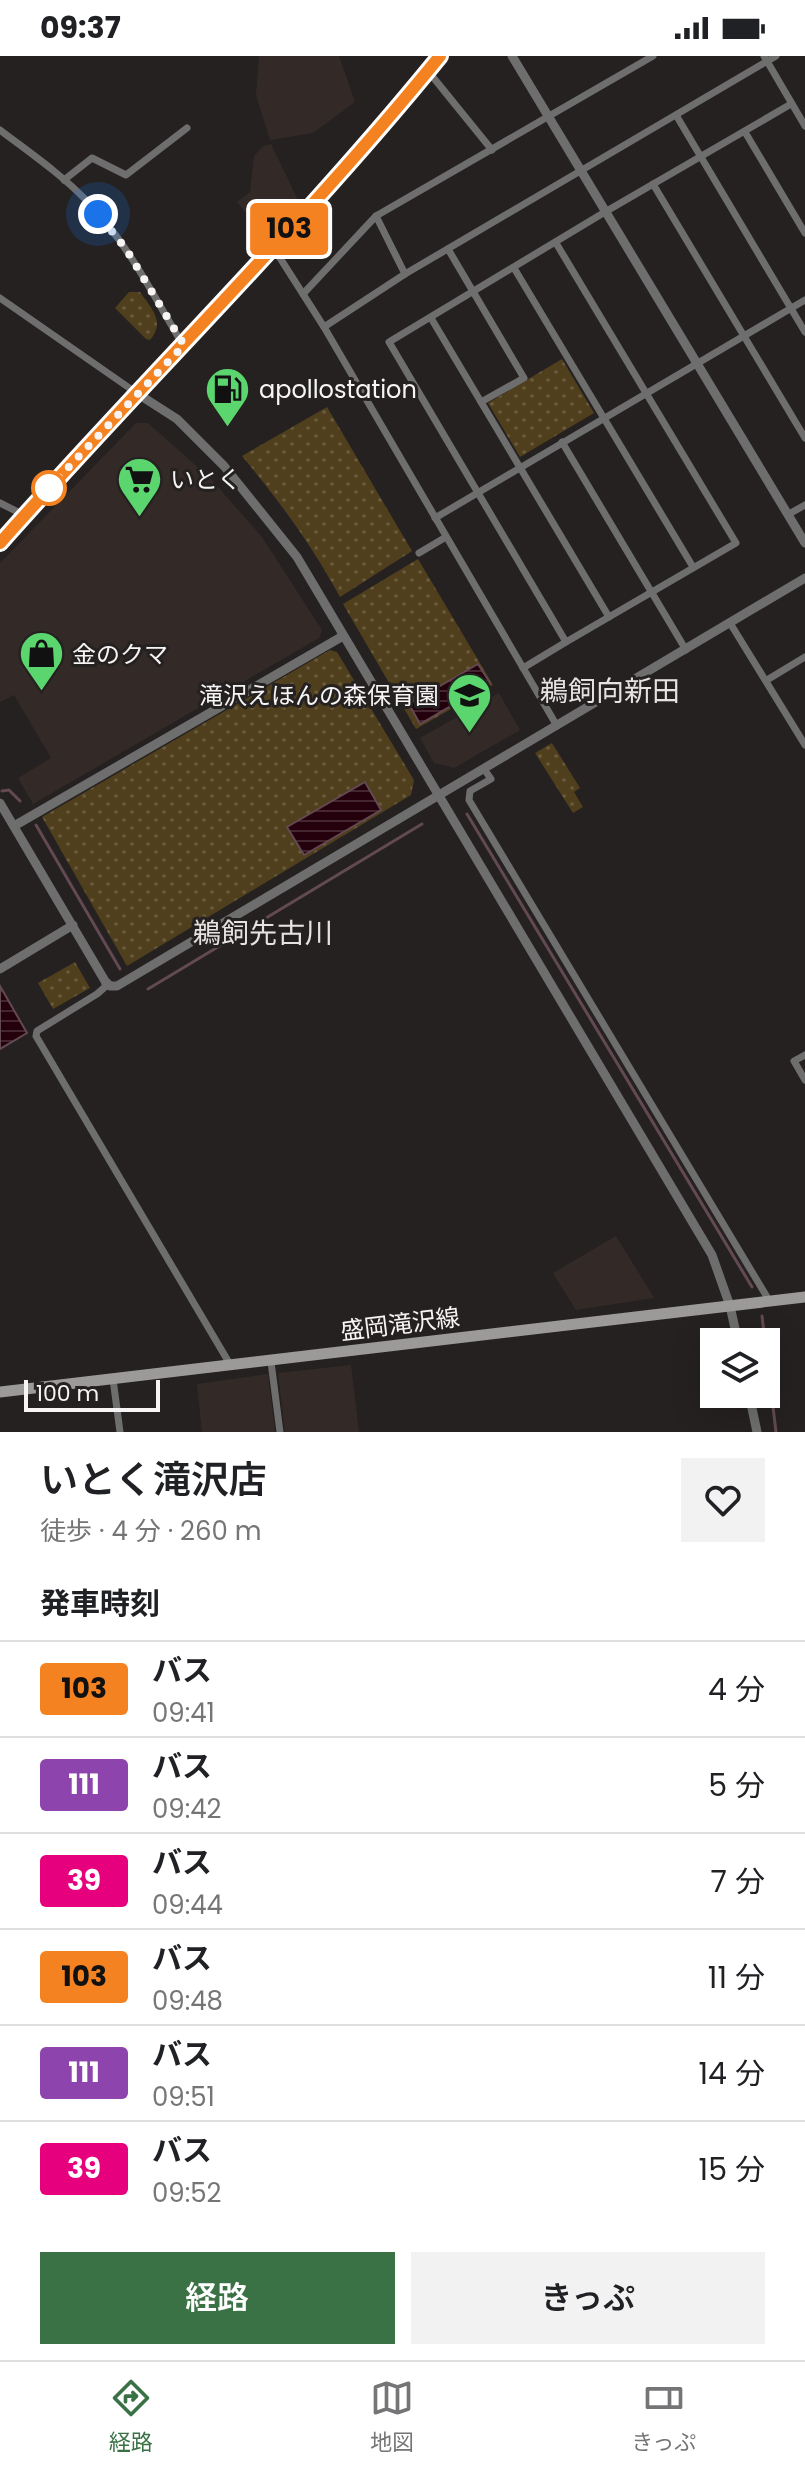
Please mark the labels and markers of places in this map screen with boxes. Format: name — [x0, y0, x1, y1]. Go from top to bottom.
fuel station icon: apollostation — [204, 365, 252, 428]
place label: apollostation — [259, 373, 417, 406]
supermarket icon: いとく — [115, 455, 163, 518]
place label: いとく — [170, 463, 241, 496]
unlabelled marker — [32, 471, 66, 505]
shop icon: 金のクマ — [17, 630, 65, 693]
place label: 金のクマ — [72, 638, 168, 671]
school or university icon: 滝沢えほんの森保育園 — [446, 671, 494, 734]
place label: 滝沢えほんの森保育園 — [199, 679, 439, 712]

